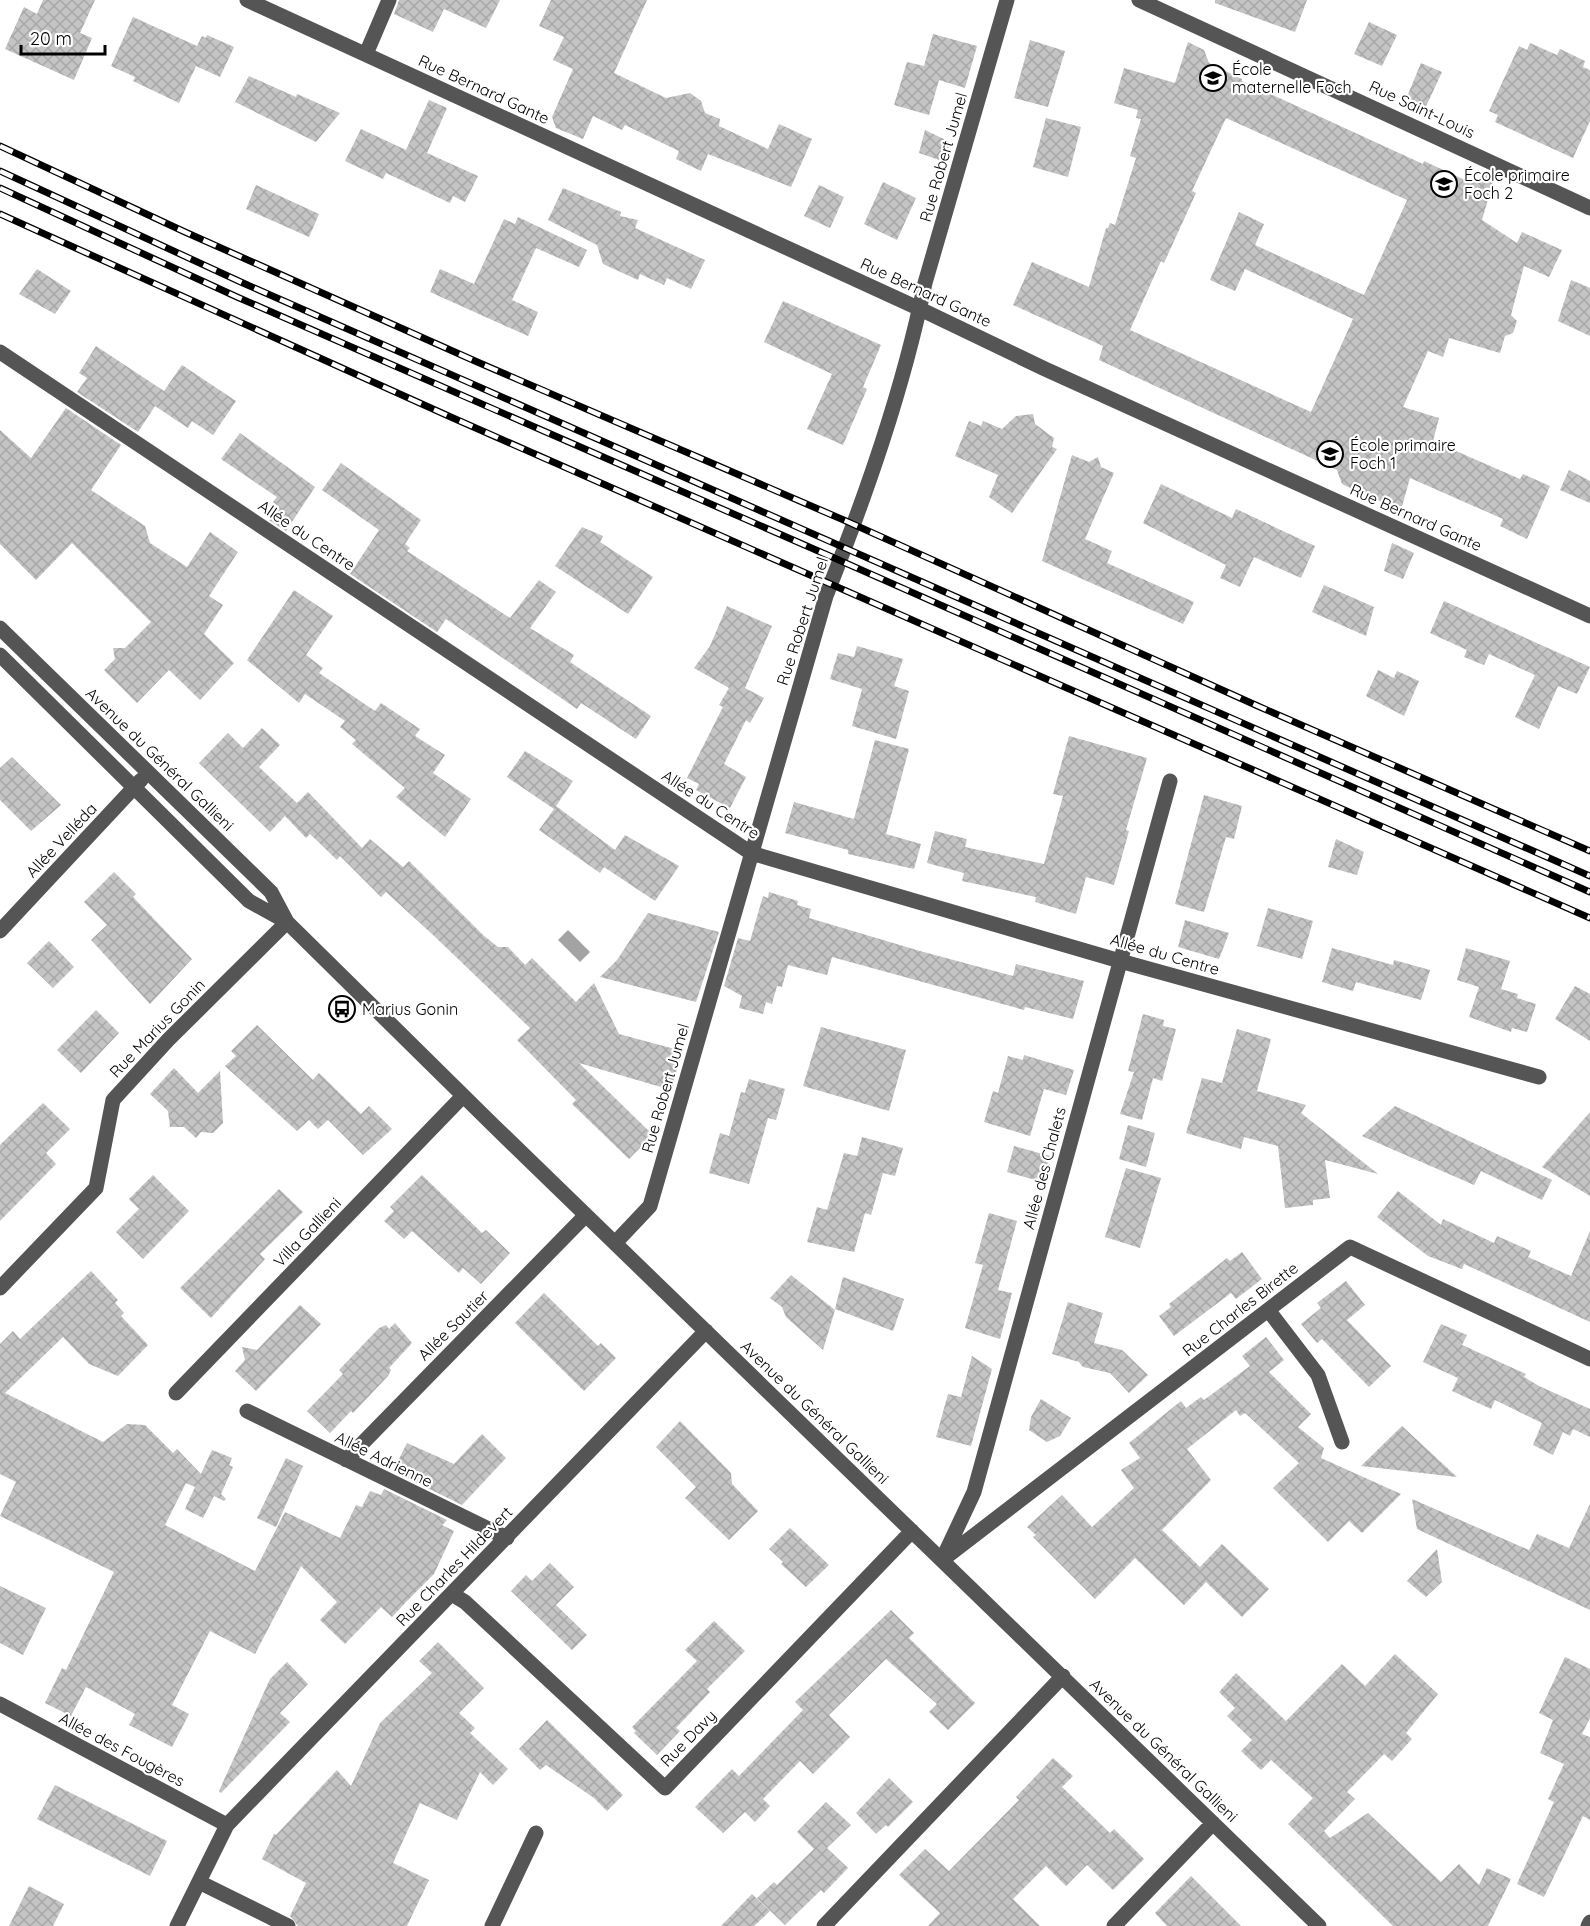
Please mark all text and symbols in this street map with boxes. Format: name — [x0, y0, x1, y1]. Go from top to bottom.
scale bar — [21, 18, 105, 56]
text: 20 m — [30, 27, 72, 50]
street label: Rue Bernard Gante — [415, 50, 553, 128]
place label: École maternelle Foch — [1232, 59, 1352, 97]
school or university icon: École maternelle Foch — [1198, 63, 1228, 93]
street label: Rue Saint-Louis — [1366, 76, 1478, 142]
street label: Rue Robert Jumel — [915, 90, 971, 224]
place label: École primaire Foch 2 — [1464, 165, 1570, 203]
school or university icon: École primaire Foch 2 — [1429, 169, 1459, 199]
street label: Rue Bernard Gante — [857, 253, 995, 331]
place label: École primaire Foch 1 — [1350, 435, 1456, 473]
school or university icon: École primaire Foch 1 — [1315, 439, 1345, 469]
street label: Rue Bernard Gante — [1347, 479, 1485, 555]
street label: Allée du Centre — [255, 495, 359, 575]
street label: Rue Robert Jumel — [772, 554, 832, 688]
street label: Avenue du Général Gallieni — [82, 683, 238, 835]
street label: Allée du Centre — [658, 765, 764, 843]
street label: Allée Velléda — [21, 798, 101, 882]
street label: Allée du Centre — [1108, 929, 1222, 979]
street label: Rue Marius Gonin — [105, 975, 209, 1081]
bus stop icon: Marius Gonin — [327, 994, 357, 1024]
place label: Marius Gonin — [362, 999, 458, 1019]
street label: Rue Robert Jumel — [637, 1021, 693, 1155]
street label: Allée des Chalets — [1018, 1105, 1070, 1231]
street label: Villa Gallieni — [269, 1193, 345, 1271]
street label: Rue Charles Birette — [1178, 1258, 1302, 1360]
street label: Allée Sautier — [414, 1286, 492, 1364]
street label: Avenue du Général Gallieni — [737, 1336, 893, 1488]
street label: Allée Adrienne — [332, 1427, 436, 1491]
street label: Rue Charles Hildevert — [392, 1502, 516, 1630]
street label: Avenue du Général Gallieni — [1086, 1674, 1242, 1826]
street label: Rue Davy — [656, 1705, 720, 1771]
street label: Allée des Fougères — [56, 1708, 188, 1790]

